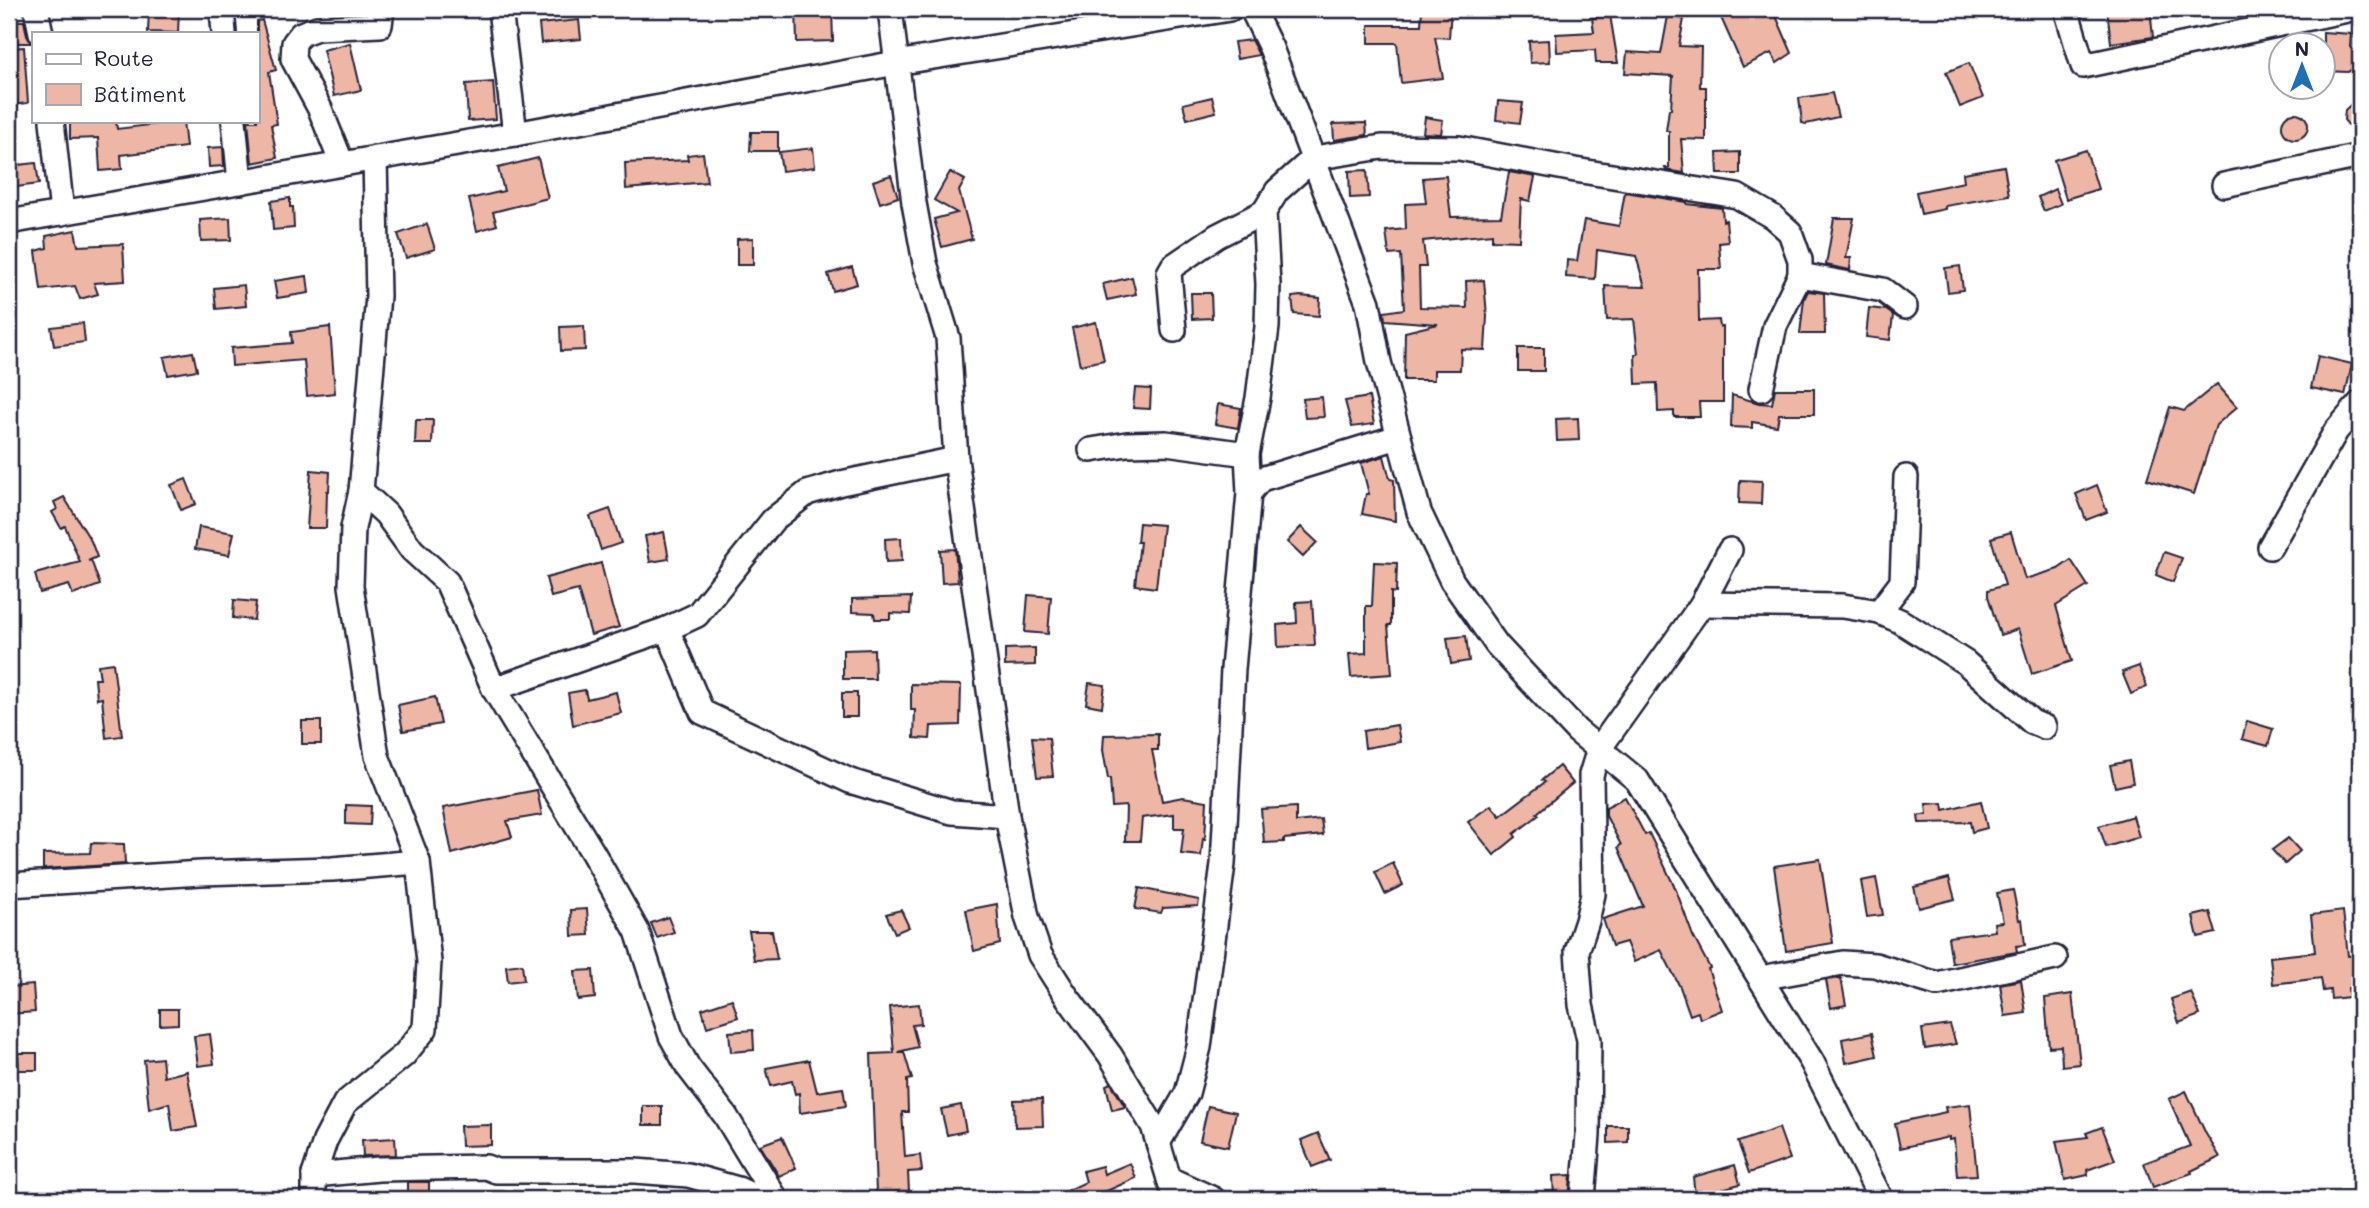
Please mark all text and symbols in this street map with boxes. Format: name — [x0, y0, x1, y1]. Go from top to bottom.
legend — [32, 32, 259, 122]
north arrow — [2268, 32, 2338, 102]
text: N — [2295, 36, 2309, 61]
text: Route — [94, 44, 154, 71]
text: Bâtiment — [94, 80, 186, 107]

